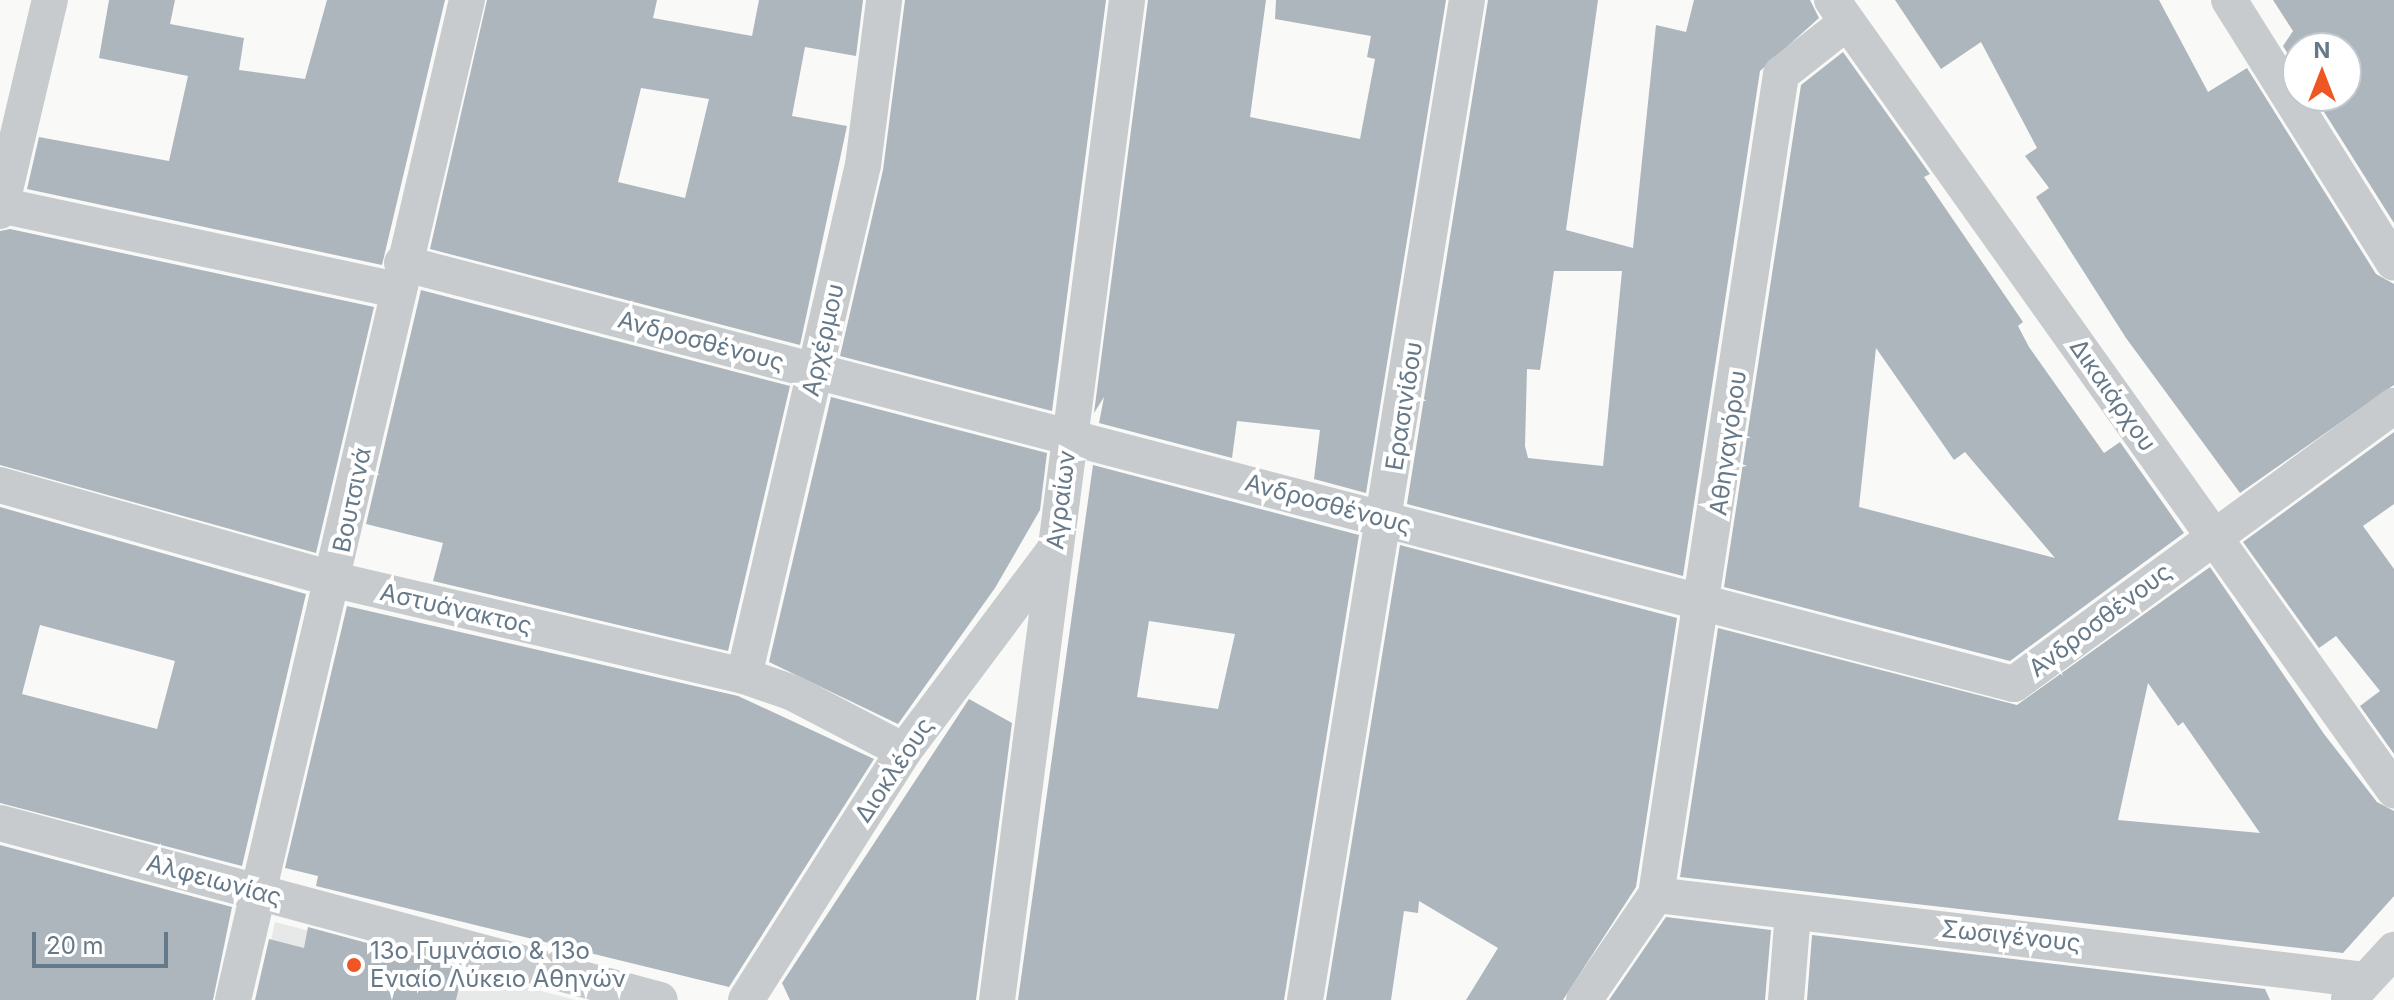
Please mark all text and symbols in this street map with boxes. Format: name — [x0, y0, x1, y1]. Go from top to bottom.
north arrow — [2282, 32, 2362, 112]
text: N — [2314, 37, 2330, 63]
street label: Αρχέρμου — [796, 281, 850, 399]
street label: Ανδροσθένους — [615, 305, 787, 377]
street label: Δικαιάρχου — [2064, 333, 2162, 457]
street label: Ερασινίδου — [1380, 340, 1428, 472]
street label: Αθηναγόρου — [1704, 369, 1752, 517]
street label: Βουτσινά — [327, 445, 377, 555]
street label: Αγραίων — [1041, 449, 1081, 551]
street label: Ανδροσθένους — [1242, 468, 1414, 540]
street label: Ανδροσθένους — [2023, 557, 2177, 683]
street label: Αστυάνακτος — [377, 578, 535, 640]
street label: Διοκλέους — [849, 712, 939, 828]
street label: Αλφειωνίας — [143, 848, 285, 912]
street label: Σωσιγένους — [1940, 914, 2082, 958]
scale bar — [36, 916, 172, 966]
text: 20 m — [46, 931, 104, 960]
place label: 13ο Γυμνάσιο & 13ο Ενιαίο Λύκειο Αθηνών — [370, 937, 626, 993]
marker: 13ο Γυμνάσιο & 13ο Ενιαίο Λύκειο Αθηνών — [345, 956, 363, 974]

